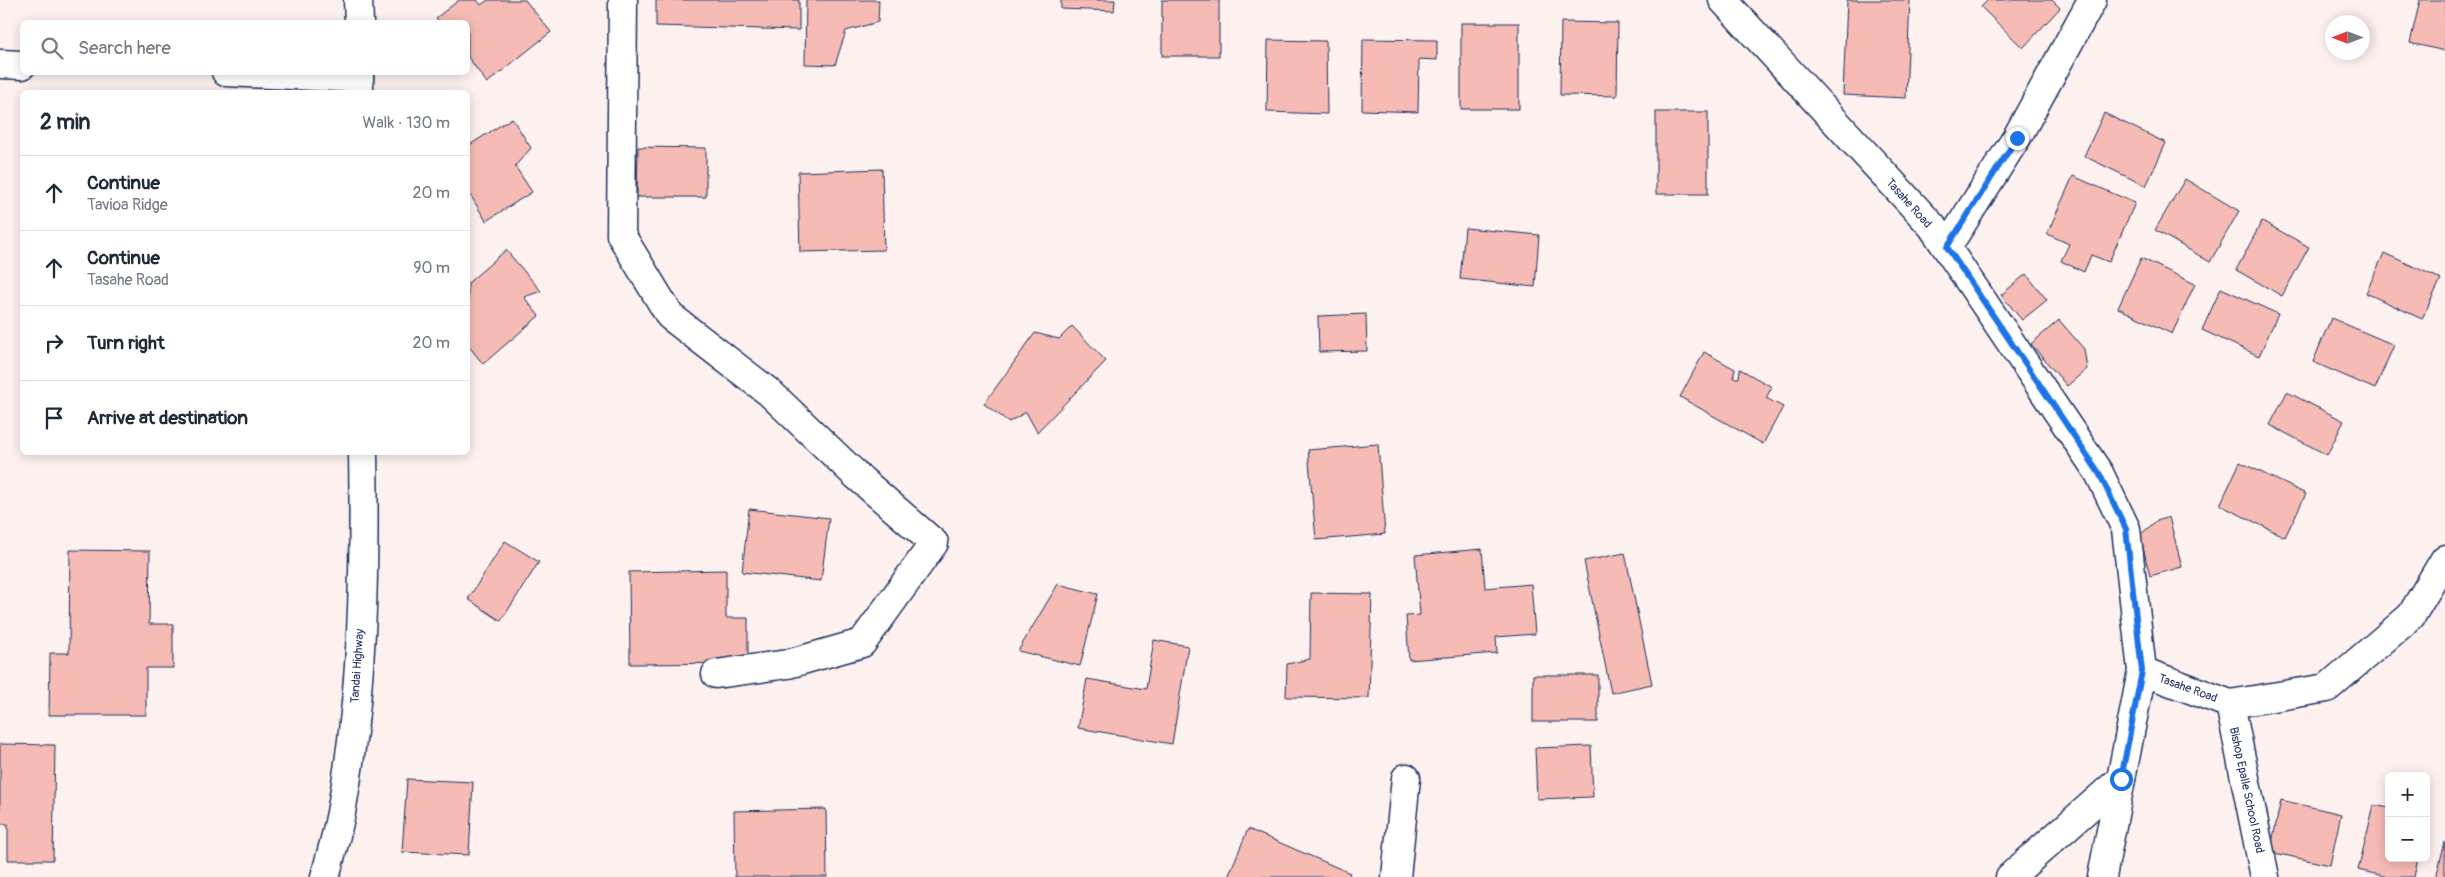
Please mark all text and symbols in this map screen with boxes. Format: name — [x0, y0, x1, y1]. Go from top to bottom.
north arrow — [2325, 15, 2370, 60]
search box — [20, 20, 470, 75]
icon: search — [38, 34, 66, 62]
text: Search here — [78, 36, 171, 60]
text: 2 min — [40, 109, 90, 136]
text: Walk · 130 m — [363, 113, 450, 133]
route end — [2006, 127, 2029, 150]
text: Continue — [87, 171, 160, 195]
street label: Tasahe Road — [1882, 175, 1935, 231]
icon: ahead — [40, 179, 68, 207]
text: 20 m — [412, 183, 450, 203]
text: Tavioa Ridge — [87, 195, 168, 215]
text: Continue — [87, 246, 160, 270]
icon: ahead — [40, 254, 68, 282]
text: 90 m — [413, 258, 450, 278]
text: Tasahe Road — [87, 270, 169, 290]
icon: right — [40, 329, 68, 357]
text: Turn right — [87, 331, 165, 355]
text: 20 m — [412, 333, 450, 353]
icon: arrive — [40, 404, 68, 432]
text: Arrive at destination — [87, 406, 248, 430]
street label: Tandai Highway — [347, 628, 368, 704]
street label: Tasahe Road — [2156, 671, 2219, 706]
street label: Bishop Epalle School Road — [2226, 726, 2267, 855]
route start — [2110, 768, 2133, 791]
map controls — [2385, 772, 2430, 862]
button: + — [2385, 772, 2430, 817]
button: − — [2385, 817, 2430, 862]

